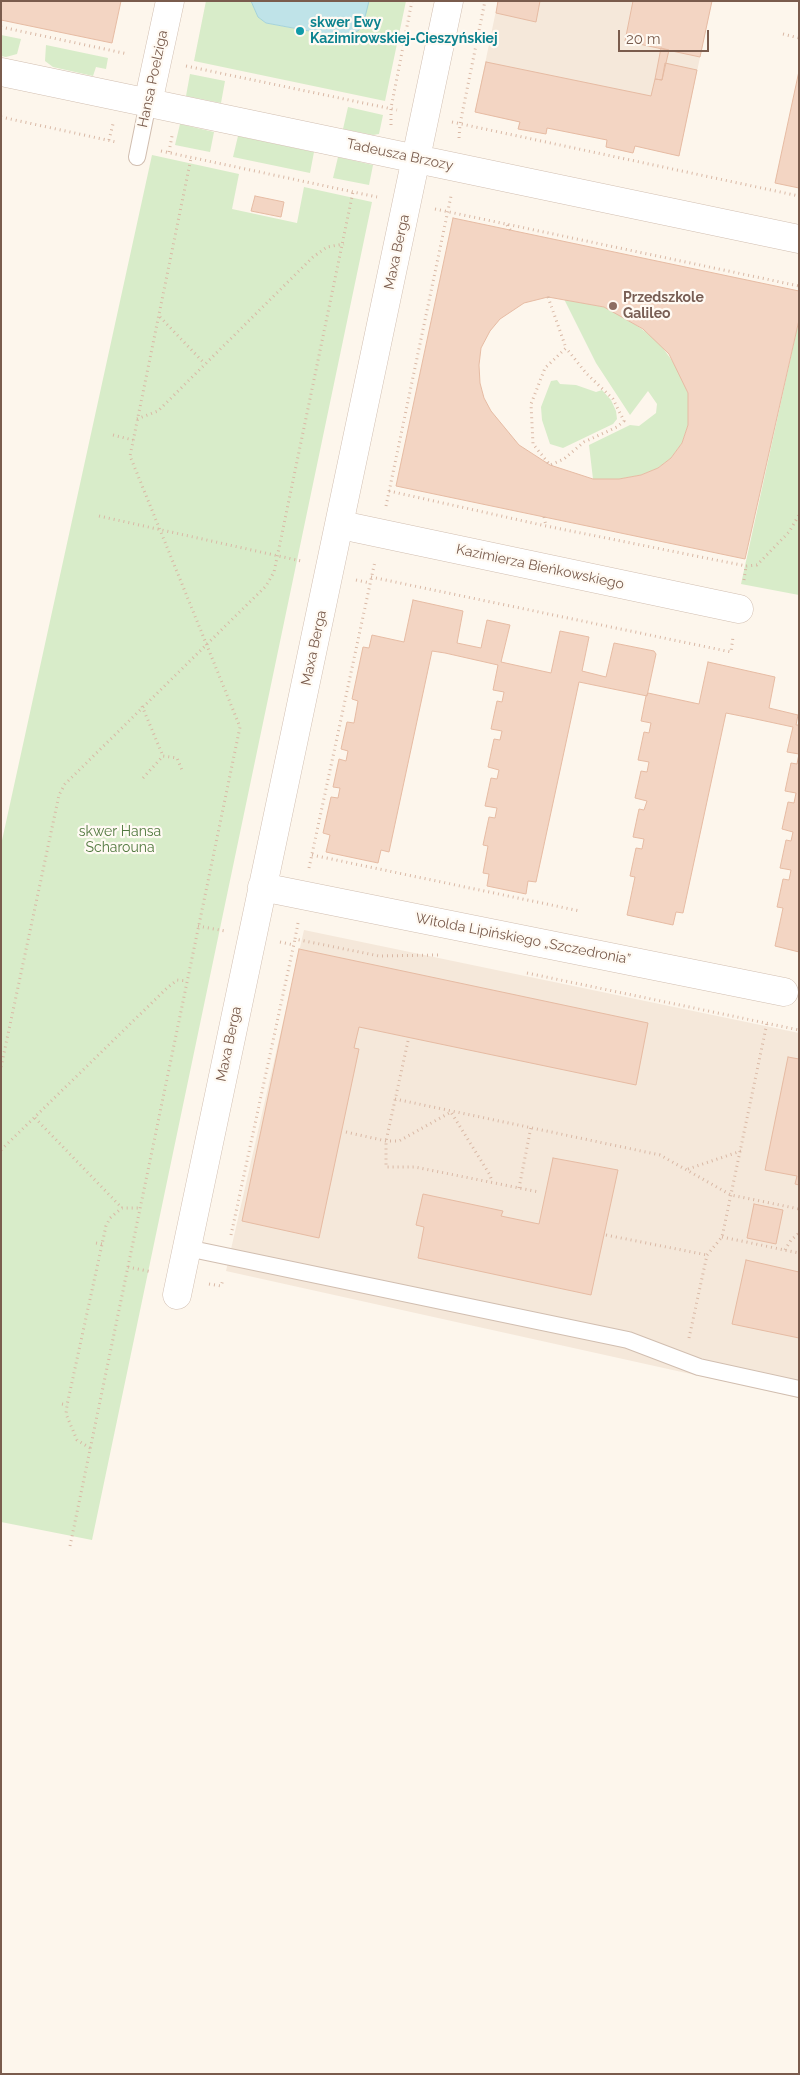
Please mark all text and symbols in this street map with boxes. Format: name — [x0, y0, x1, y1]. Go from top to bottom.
place label: skwer Ewy Kazimirowskiej-Cieszyńskiej — [310, 15, 498, 48]
scale bar — [620, 20, 711, 52]
marker: skwer Ewy Kazimirowskiej-Cieszyńskiej — [294, 25, 306, 37]
street label: Hansa Poelziga — [134, 29, 172, 129]
text: 20 m — [626, 30, 661, 48]
street label: Tadeusza Brzozy — [345, 136, 455, 174]
street label: Maxa Berga — [381, 213, 413, 291]
place label: Przedszkole Galileo — [623, 290, 704, 322]
marker: Przedszkole Galileo — [607, 300, 619, 312]
street label: Kazimierza Bieńkowskiego — [455, 541, 625, 593]
street label: Maxa Berga — [298, 609, 330, 687]
park label: skwer Hansa Scharouna — [79, 824, 161, 856]
street label: Witolda Lipińskiego „Szczedronia” — [414, 910, 632, 968]
street label: Maxa Berga — [213, 1005, 245, 1083]

